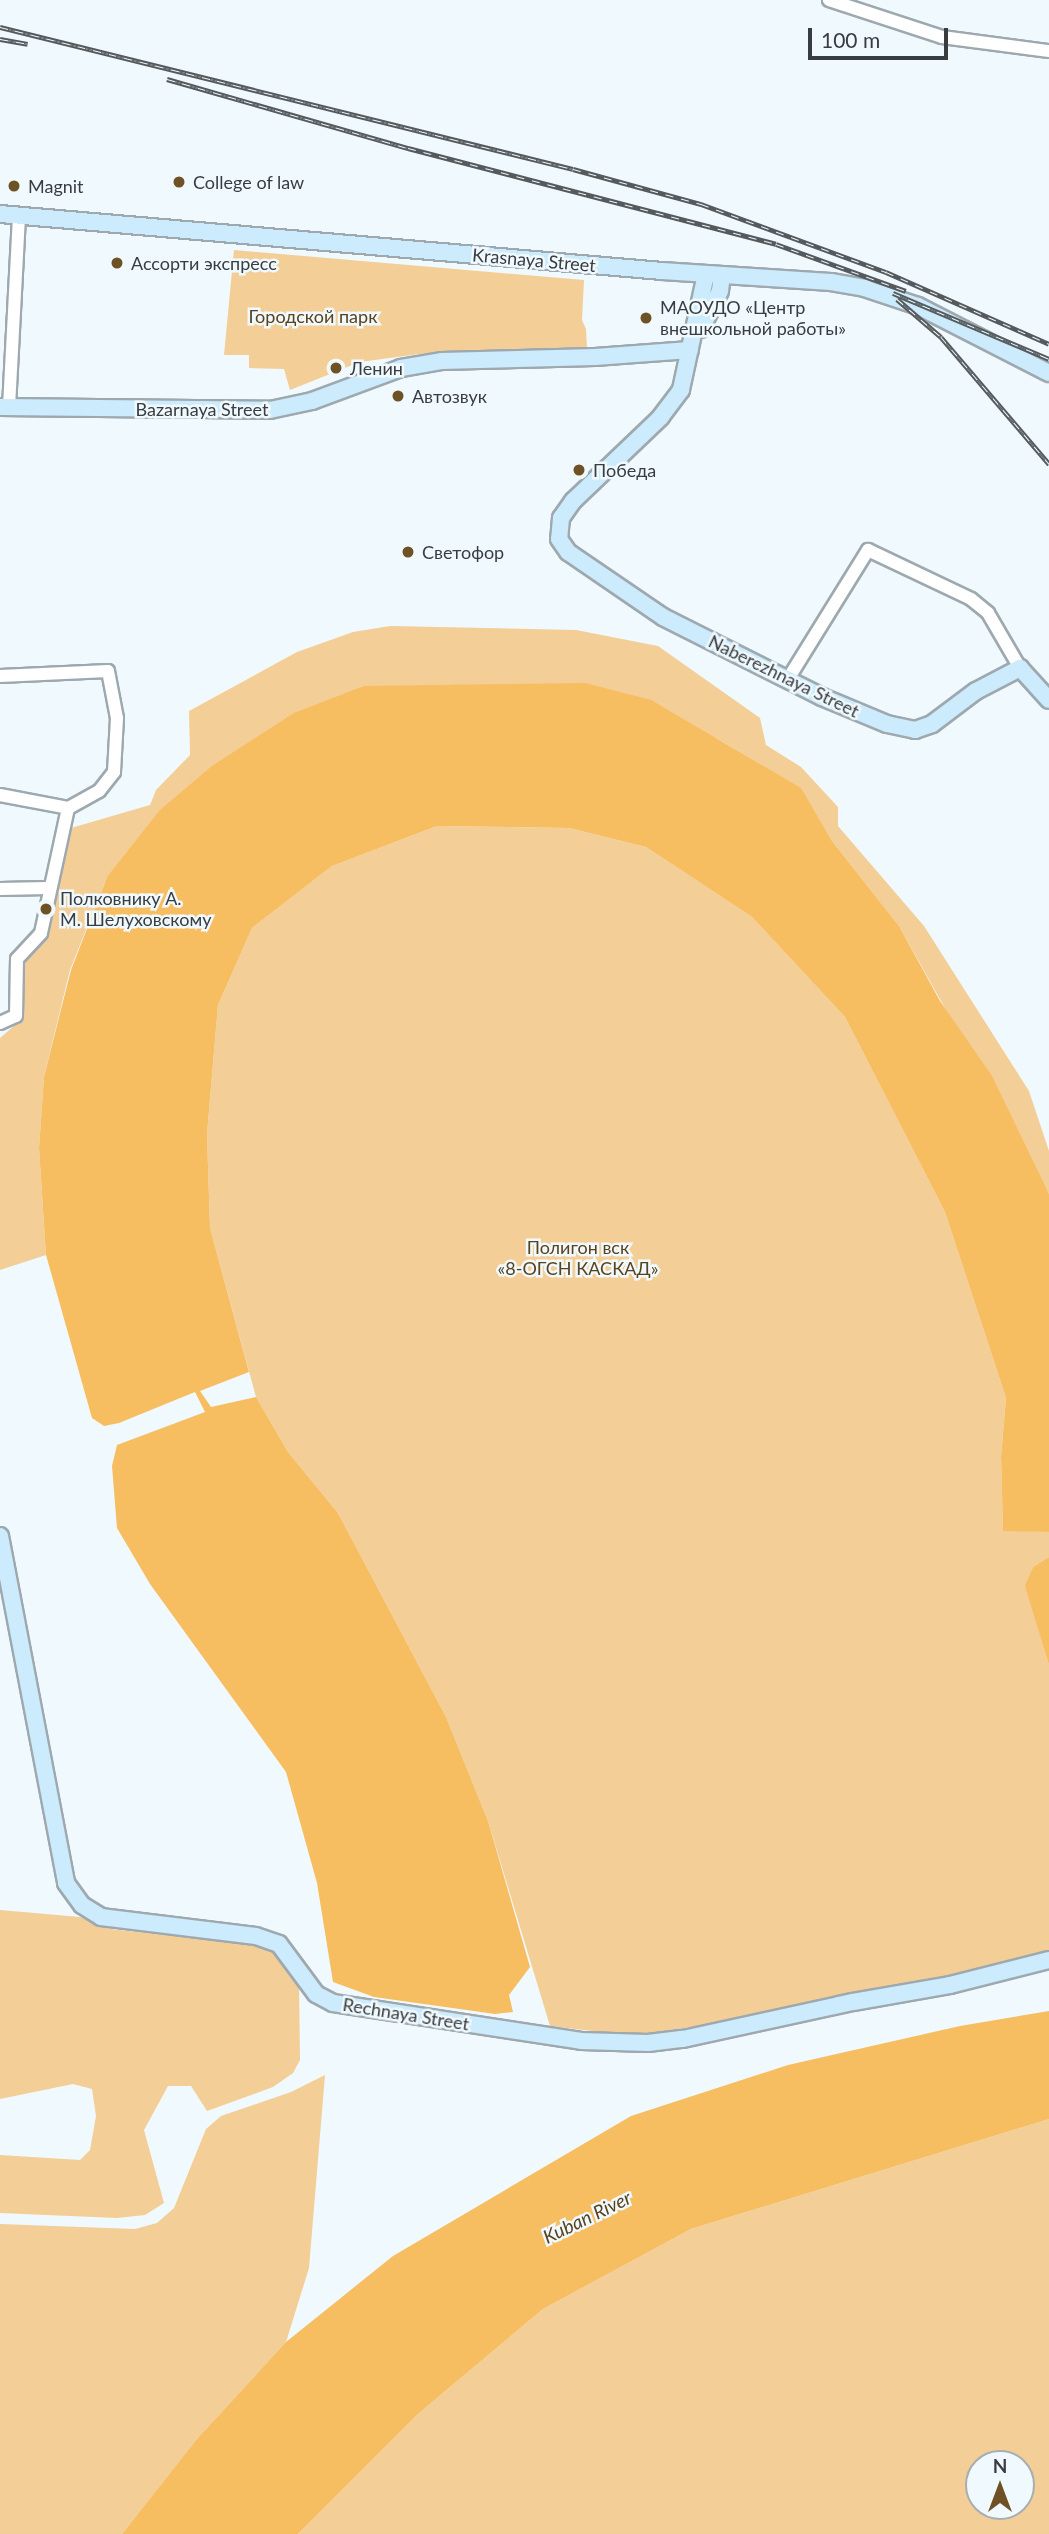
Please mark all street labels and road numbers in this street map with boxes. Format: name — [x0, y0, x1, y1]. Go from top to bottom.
street label: Krasnaya Street — [471, 244, 597, 276]
street label: Bazarnaya Street — [136, 398, 268, 420]
street label: Naberezhnaya Street — [705, 630, 863, 722]
street label: Rechnaya Street — [341, 1993, 471, 2035]

